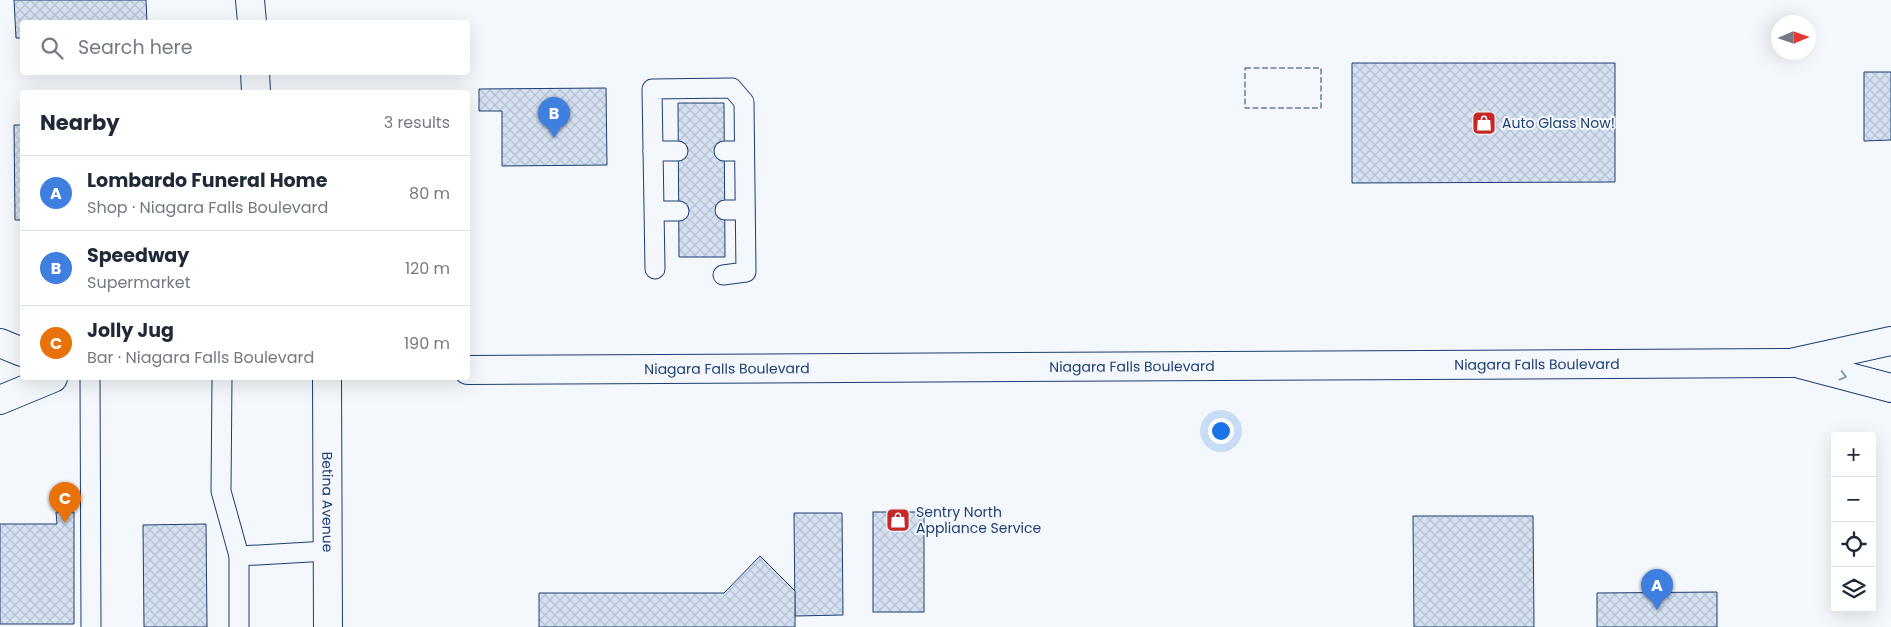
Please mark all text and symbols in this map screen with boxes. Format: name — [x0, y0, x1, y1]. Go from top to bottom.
north arrow — [1771, 15, 1816, 60]
search box — [20, 20, 470, 75]
icon: search — [38, 34, 66, 62]
text: Search here — [78, 34, 192, 61]
pin: B — [538, 97, 570, 138]
text: Nearby — [40, 108, 120, 137]
shop icon: Auto Glass Now! — [1471, 110, 1497, 136]
text: 3 results — [384, 111, 450, 134]
place label: Auto Glass Now! — [1502, 113, 1615, 133]
text: Lombardo Funeral Home — [87, 167, 327, 194]
text: A — [50, 182, 62, 205]
text: 80 m — [409, 182, 450, 205]
text: Shop · Niagara Falls Boulevard — [87, 196, 328, 219]
text: Speedway — [87, 242, 189, 269]
text: B — [51, 257, 61, 280]
text: 120 m — [405, 257, 450, 280]
text: Supermarket — [87, 271, 191, 294]
text: Jolly Jug — [87, 317, 174, 344]
text: C — [50, 332, 62, 355]
text: 190 m — [404, 332, 450, 355]
text: Bar · Niagara Falls Boulevard — [87, 346, 314, 369]
street label: Niagara Falls Boulevard — [1454, 354, 1620, 375]
street label: Niagara Falls Boulevard — [1049, 356, 1215, 377]
street label: Niagara Falls Boulevard — [644, 358, 810, 379]
one-way arrow — [1838, 370, 1846, 380]
your location — [1208, 418, 1234, 444]
map controls — [1831, 432, 1876, 612]
button: + — [1831, 432, 1876, 477]
street label: Betina Avenue — [317, 452, 338, 553]
button: − — [1831, 477, 1876, 522]
pin: C — [49, 482, 81, 523]
place label: Sentry North Appliance Service — [916, 502, 1042, 538]
shop icon: Sentry North Appliance Service — [885, 507, 911, 533]
button: locate — [1831, 522, 1876, 567]
button: layers — [1831, 567, 1876, 612]
pin: A — [1641, 569, 1673, 610]

